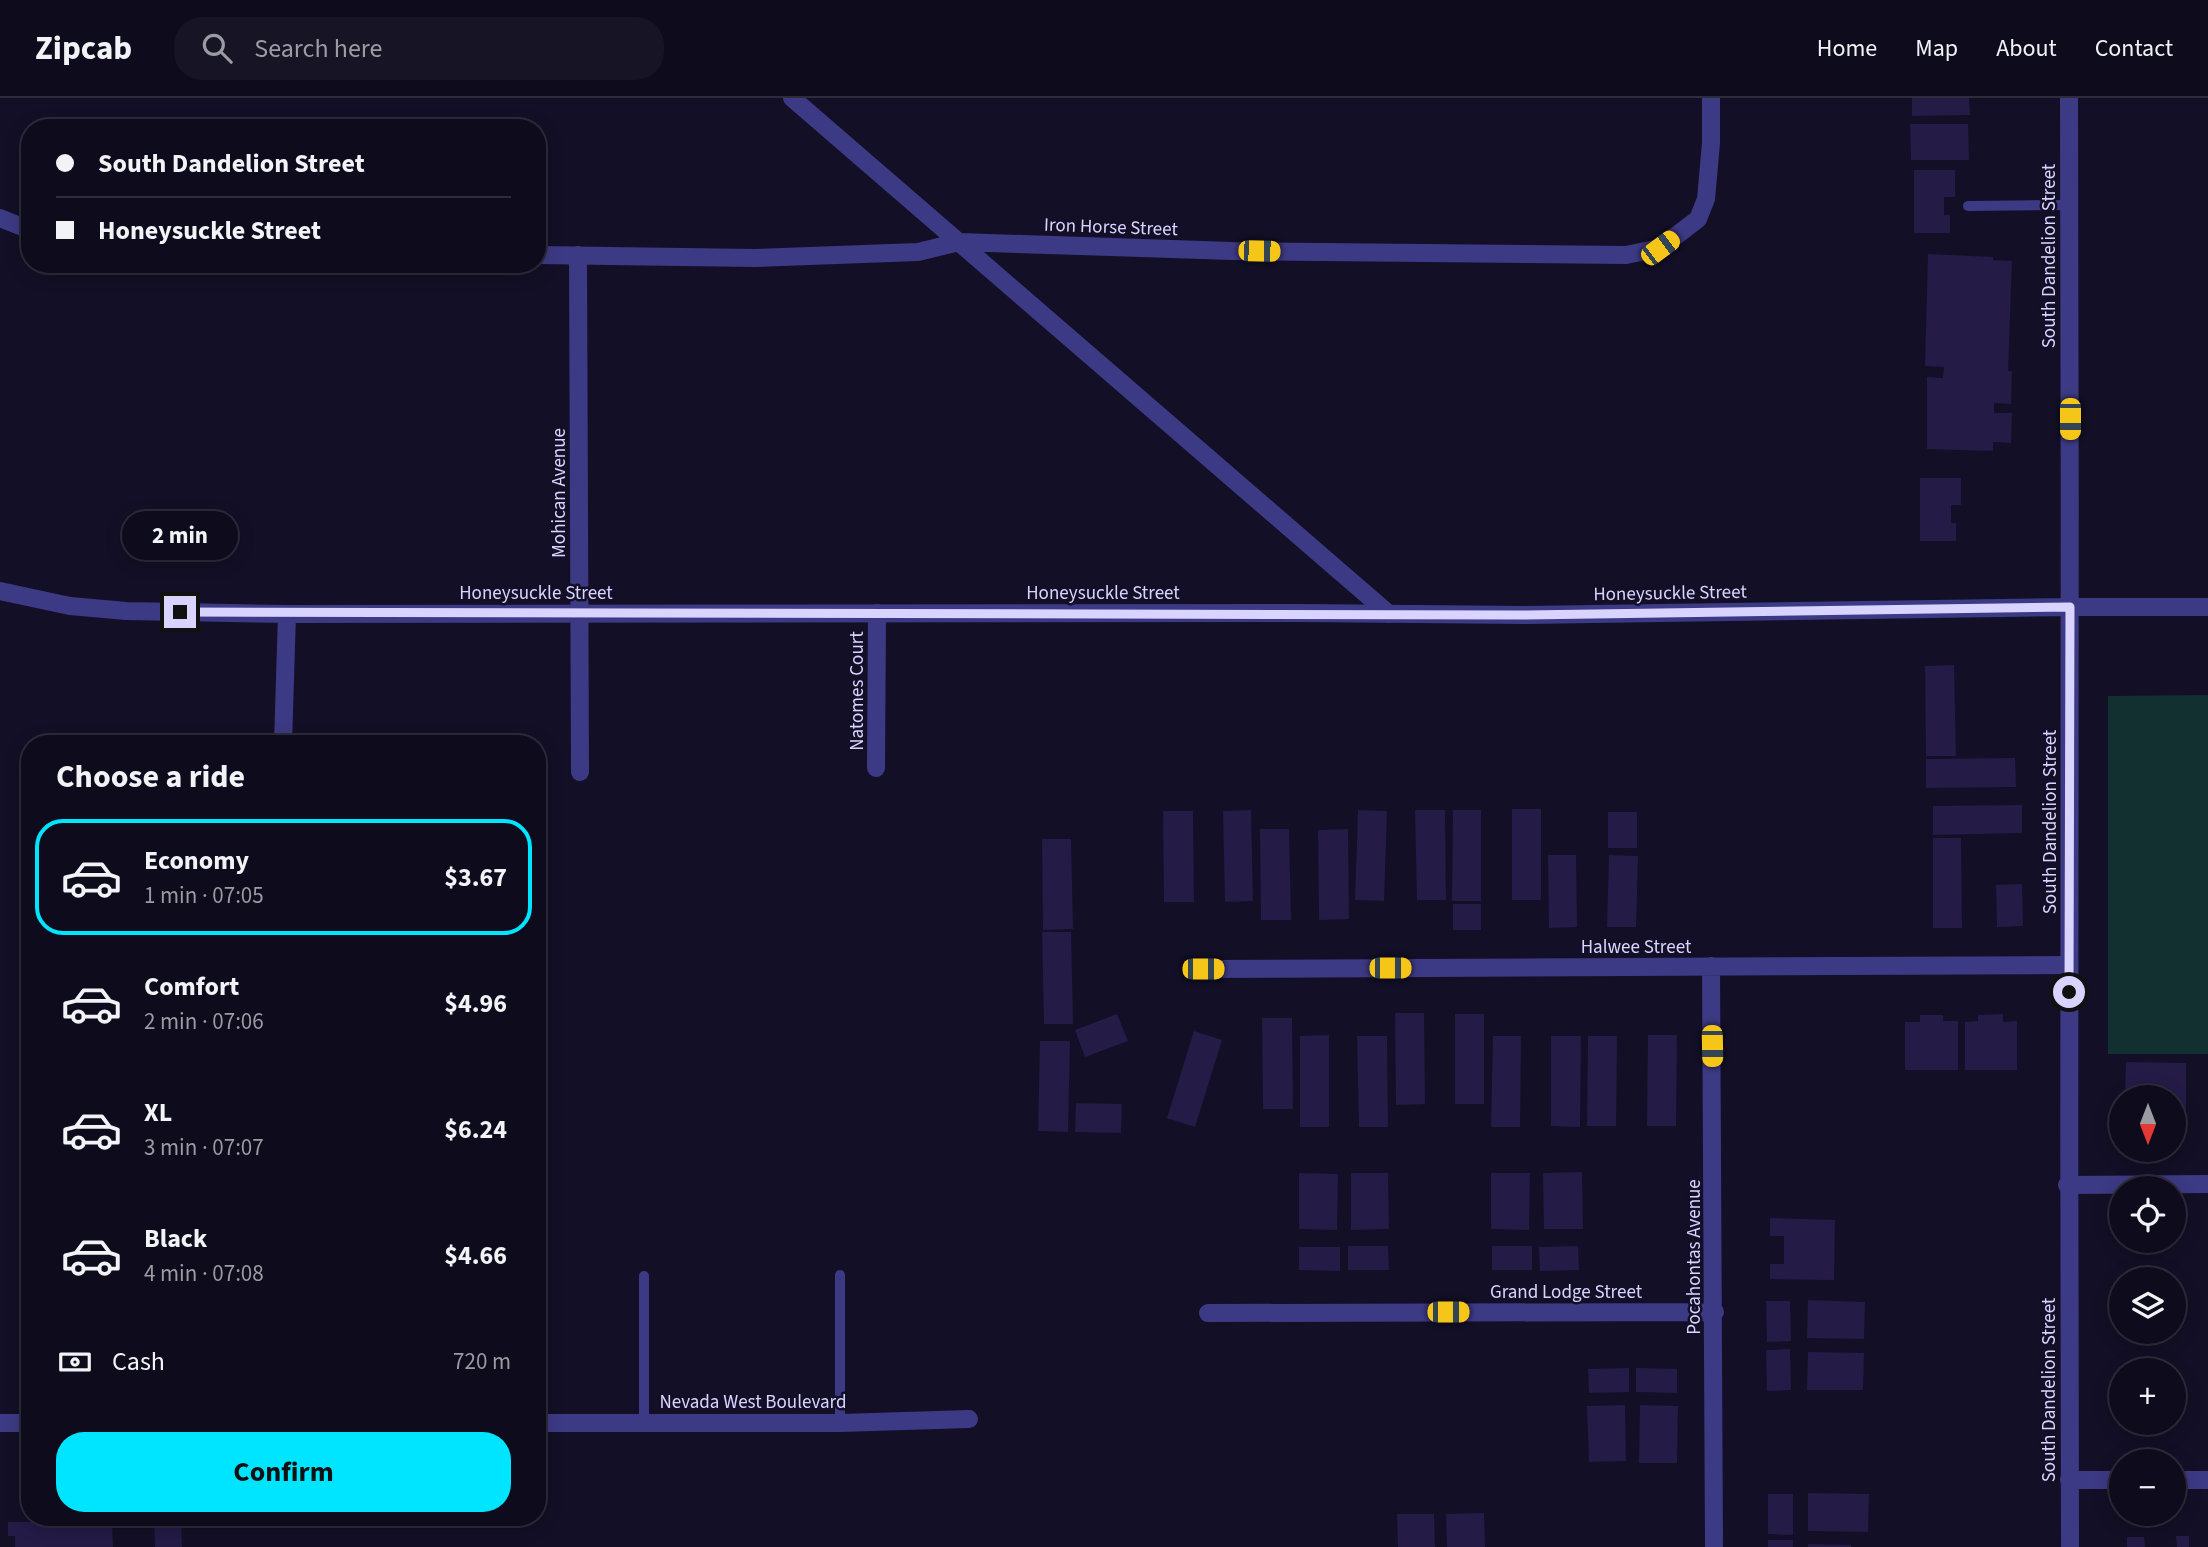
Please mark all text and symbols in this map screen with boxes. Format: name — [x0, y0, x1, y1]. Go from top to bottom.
search box — [174, 17, 664, 80]
text: Zipcab — [35, 25, 132, 72]
icon: search — [198, 29, 236, 67]
text: Search here — [254, 30, 382, 67]
text: Home — [1817, 31, 1877, 66]
text: Map — [1915, 31, 1958, 66]
text: About — [1996, 31, 2057, 66]
text: Contact — [2095, 31, 2173, 66]
text: South Dandelion Street — [98, 145, 365, 182]
street label: South Dandelion Street — [2036, 163, 2063, 348]
text: Honeysuckle Street — [98, 212, 321, 249]
street label: Iron Horse Street — [1044, 212, 1179, 243]
car — [1637, 227, 1684, 269]
car — [1238, 240, 1281, 262]
car — [2060, 398, 2081, 440]
street label: Mohican Avenue — [546, 428, 573, 558]
callout: 2 min — [122, 510, 238, 560]
text: 2 min — [152, 519, 208, 552]
street label: Honeysuckle Street — [1593, 579, 1748, 608]
street label: Honeysuckle Street — [459, 580, 613, 607]
street label: Honeysuckle Street — [1026, 580, 1180, 607]
route end — [164, 596, 196, 628]
street label: Natomes Court — [844, 631, 871, 751]
street label: South Dandelion Street — [2037, 729, 2064, 914]
text: Choose a ride — [56, 754, 245, 800]
text: Economy — [144, 842, 249, 879]
icon: car — [60, 846, 123, 909]
text: $3.67 — [444, 859, 507, 896]
text: 1 min · 07:05 — [144, 879, 264, 912]
street label: Halwee Street — [1581, 934, 1692, 961]
car — [1370, 958, 1412, 979]
car — [1183, 959, 1225, 980]
text: Comfort — [144, 968, 239, 1005]
icon: car — [60, 972, 123, 1035]
route start — [2053, 976, 2085, 1008]
text: $4.96 — [444, 985, 507, 1022]
text: 2 min · 07:06 — [144, 1005, 264, 1038]
car — [1702, 1025, 1723, 1067]
north arrow — [2109, 1085, 2186, 1162]
map controls — [2109, 1085, 2186, 1526]
text: XL — [144, 1094, 172, 1131]
icon: car — [60, 1098, 123, 1161]
text: $6.24 — [444, 1111, 507, 1148]
text: 3 min · 07:07 — [144, 1131, 264, 1164]
button: locate — [2109, 1176, 2186, 1253]
street label: Pocahontas Avenue — [1681, 1179, 1708, 1335]
text: Black — [144, 1220, 207, 1257]
icon: car — [60, 1224, 123, 1287]
text: $4.66 — [444, 1237, 507, 1274]
text: 4 min · 07:08 — [144, 1257, 264, 1290]
button: layers — [2109, 1267, 2186, 1344]
street label: Grand Lodge Street — [1490, 1279, 1643, 1306]
street label: South Dandelion Street — [2036, 1297, 2063, 1482]
car — [1428, 1302, 1470, 1323]
icon: cash — [56, 1343, 94, 1381]
text: Cash — [112, 1343, 165, 1380]
text: 720 m — [453, 1345, 511, 1378]
button: + — [2109, 1358, 2186, 1435]
street label: Nevada West Boulevard — [659, 1389, 847, 1416]
button: Confirm — [56, 1432, 511, 1512]
button: − — [2109, 1449, 2186, 1526]

